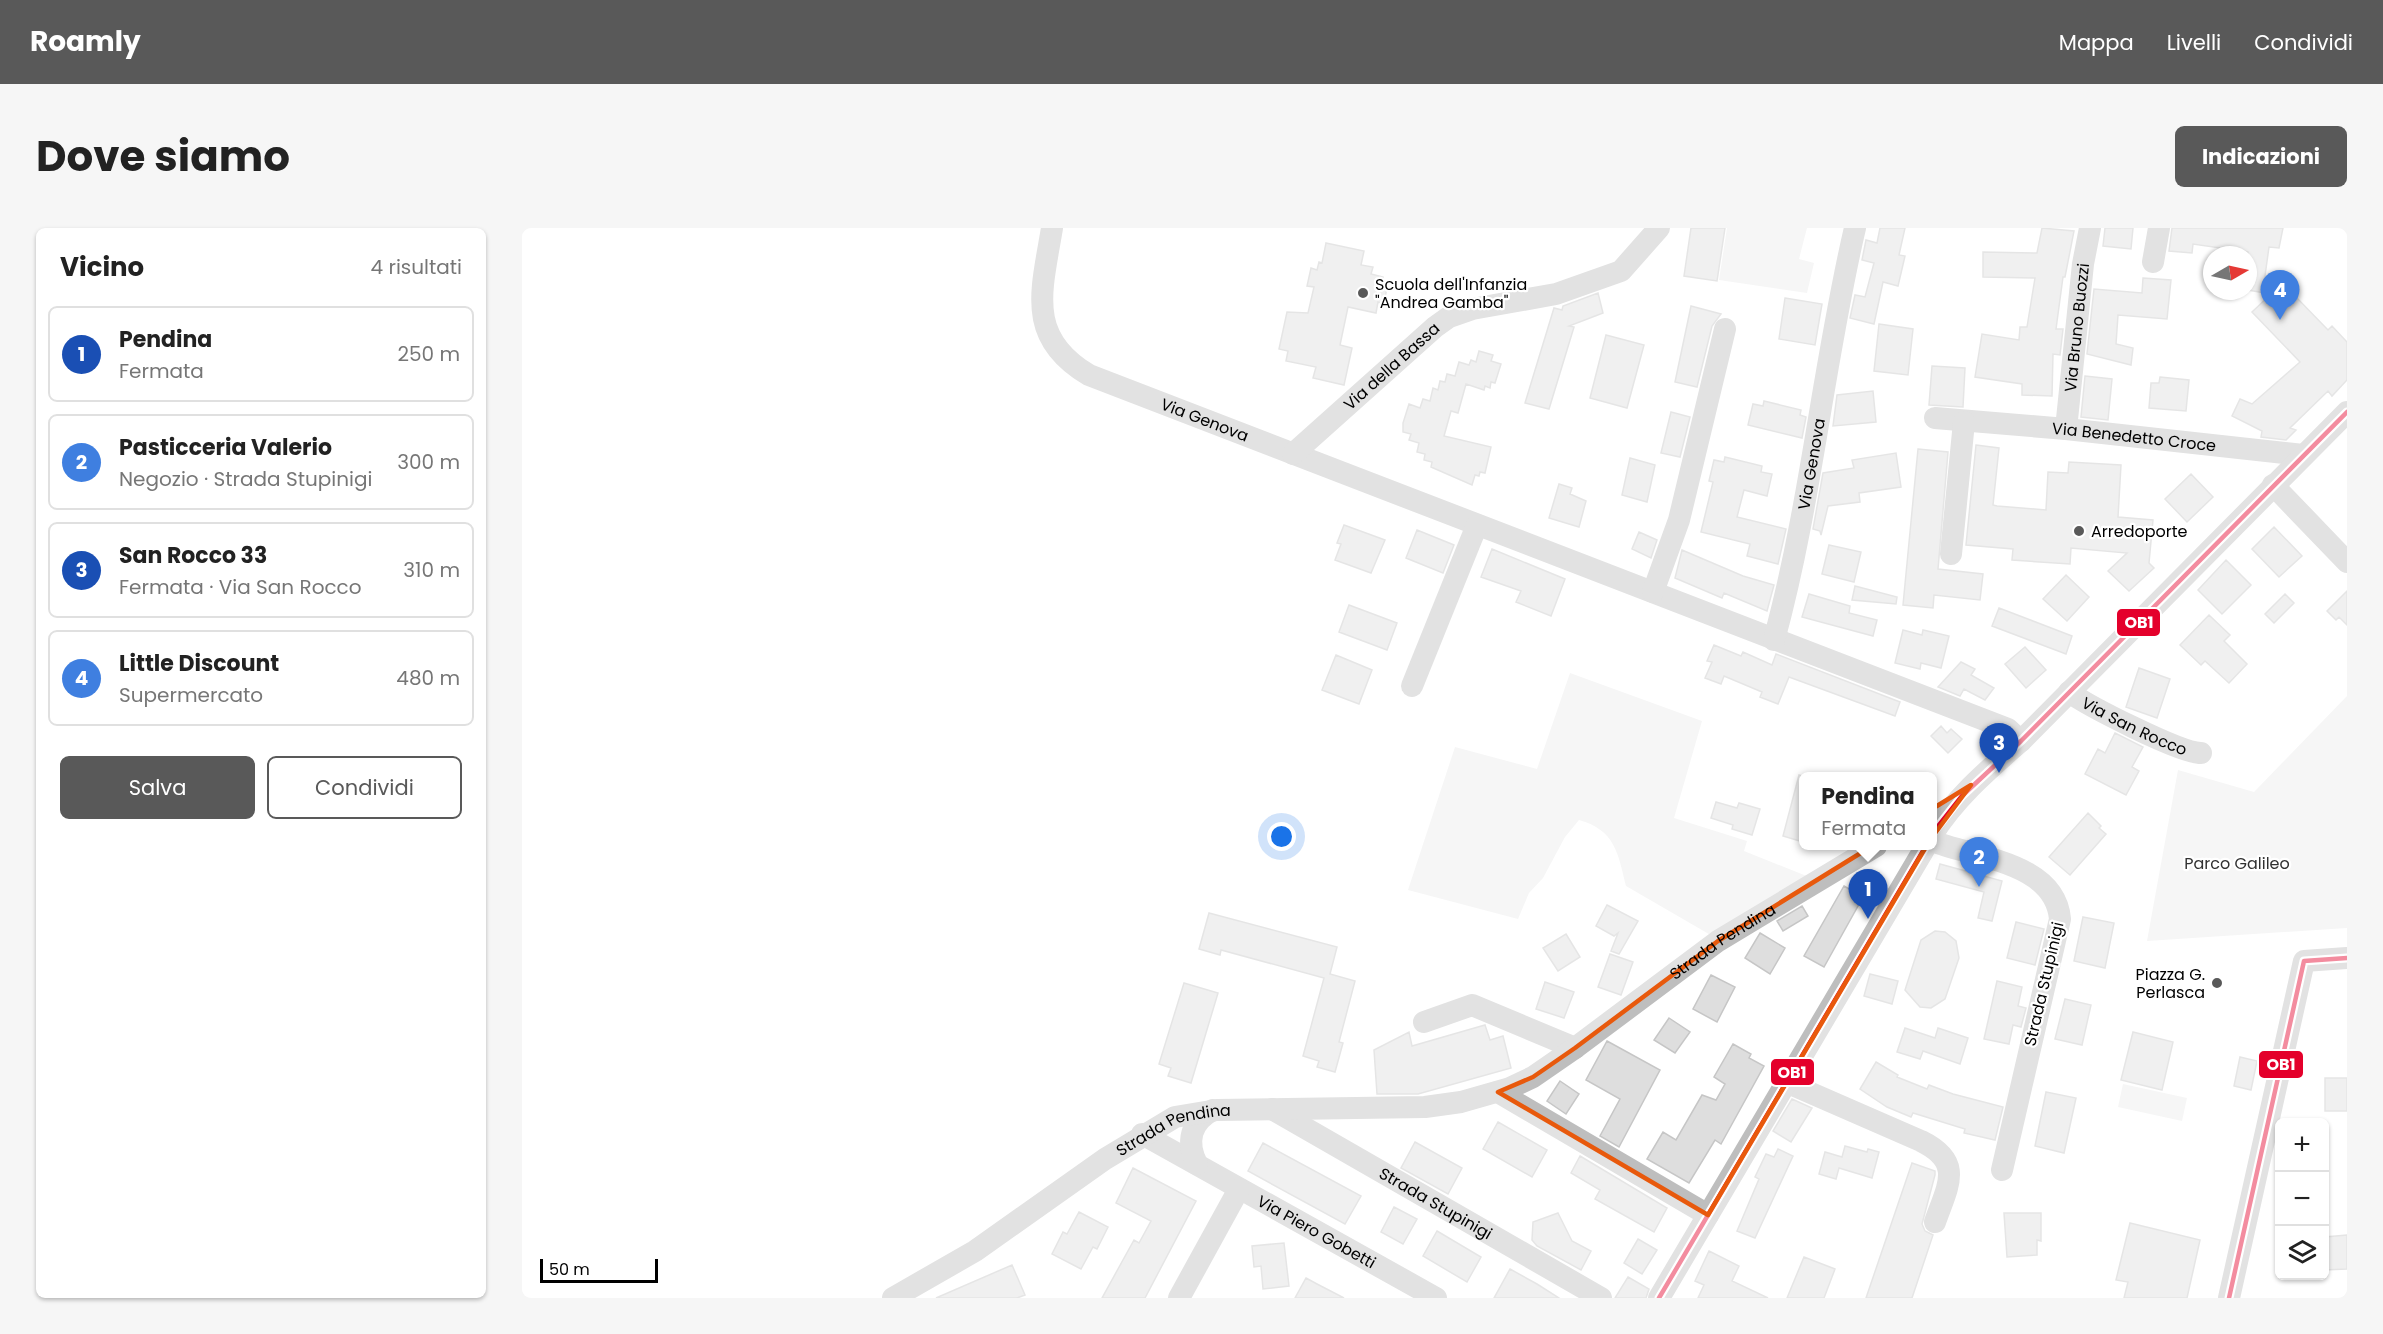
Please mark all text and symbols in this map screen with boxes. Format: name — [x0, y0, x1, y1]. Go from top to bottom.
text: Roamly — [30, 22, 141, 61]
text: Mappa — [2059, 28, 2134, 57]
text: Livelli — [2167, 28, 2221, 57]
text: Condividi — [2254, 28, 2353, 57]
button: Indicazioni — [2175, 126, 2347, 187]
text: Dove siamo — [36, 127, 290, 186]
north arrow — [2203, 246, 2257, 300]
text: Vicino — [60, 249, 144, 285]
text: 4 risultati — [371, 253, 462, 281]
street label: Via Bruno Buozzi — [2058, 262, 2095, 393]
pin: 4 — [2260, 270, 2300, 320]
place label: Scuola dell'Infanzia "Andrea Gamba" — [1375, 273, 1527, 314]
marker: Scuola dell'Infanzia "Andrea Gamba" — [1356, 286, 1370, 300]
street label: Via della Bassa — [1338, 317, 1444, 415]
text: Pendina — [119, 324, 212, 355]
text: 1 — [78, 340, 85, 368]
text: 250 m — [397, 340, 460, 368]
text: Fermata — [119, 357, 204, 385]
street label: Via Genova — [1157, 392, 1252, 447]
street label: Via Genova — [1792, 416, 1830, 512]
street label: Via Benedetto Croce — [2051, 416, 2217, 457]
text: Pasticceria Valerio — [119, 432, 332, 463]
text: 2 — [76, 448, 87, 476]
text: 300 m — [397, 448, 460, 476]
text: Negozio · Strada Stupinigi — [119, 465, 372, 493]
place label: Arredoporte — [2091, 520, 2188, 543]
marker: Arredoporte — [2072, 524, 2086, 538]
text: San Rocco 33 — [119, 540, 267, 571]
text: 3 — [75, 556, 88, 584]
text: 310 m — [403, 556, 460, 584]
text: Fermata · Via San Rocco — [119, 573, 362, 601]
line badge: OB1 — [2116, 608, 2161, 637]
text: OB1 — [2124, 611, 2154, 634]
text: Little Discount — [119, 648, 279, 679]
text: 4 — [75, 664, 88, 692]
text: 480 m — [396, 664, 460, 692]
text: Supermercato — [119, 681, 263, 709]
street label: Via San Rocco — [2077, 691, 2190, 761]
pin: 3 — [1980, 724, 2018, 773]
button: Salva — [60, 756, 255, 819]
button: Condividi — [267, 756, 462, 819]
popup — [1799, 772, 1937, 850]
text: Pendina — [1821, 781, 1915, 812]
text: Fermata — [1821, 814, 1906, 842]
your location — [1267, 822, 1296, 851]
pin: 2 — [1960, 838, 1998, 887]
park label: Parco Galileo — [2184, 852, 2290, 875]
pin: 1 — [1848, 870, 1888, 919]
street label: Strada Pendina — [1665, 898, 1780, 985]
street label: Strada Stupinigi — [2019, 920, 2069, 1048]
place label: Piazza G. Perlasca — [2136, 963, 2205, 1004]
marker: Piazza G. Perlasca — [2210, 976, 2224, 990]
line badge: OB1 — [2258, 1050, 2304, 1079]
text: OB1 — [2266, 1053, 2296, 1076]
line badge: OB1 — [1770, 1058, 1815, 1086]
text: OB1 — [1777, 1061, 1807, 1084]
street label: Strada Pendina — [1112, 1098, 1231, 1161]
map controls — [2275, 1118, 2329, 1280]
button: + — [2275, 1118, 2329, 1172]
street label: Strada Stupinigi — [1375, 1162, 1497, 1245]
button: − — [2275, 1172, 2329, 1226]
street label: Via Piero Gobetti — [1253, 1189, 1380, 1274]
button: layers — [2275, 1226, 2329, 1280]
scale bar — [540, 1256, 658, 1284]
text: 50 m — [549, 1258, 590, 1281]

